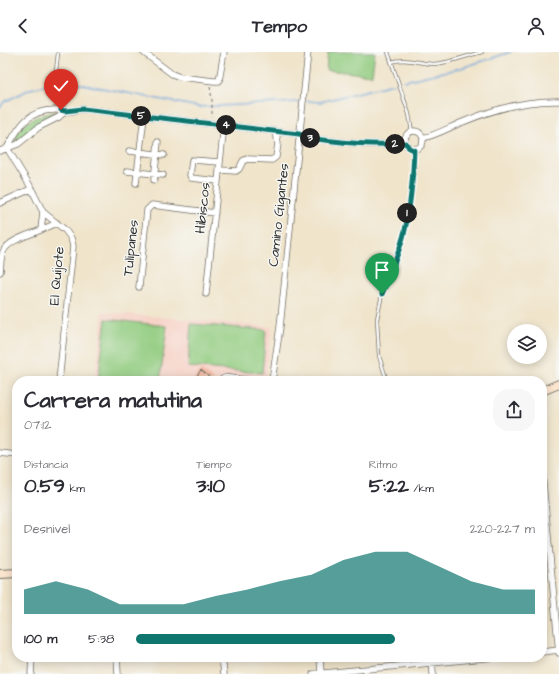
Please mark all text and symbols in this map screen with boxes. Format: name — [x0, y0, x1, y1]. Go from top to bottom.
text: Tempo — [252, 14, 307, 39]
icon: back — [12, 15, 34, 37]
icon: person — [525, 15, 547, 37]
pin — [44, 69, 78, 110]
icon: check — [50, 75, 72, 97]
pin: 5 — [131, 106, 151, 126]
text: 5 — [137, 108, 145, 123]
pin: 4 — [216, 115, 236, 135]
text: 4 — [222, 117, 230, 132]
pin: 3 — [300, 128, 320, 148]
text: 3 — [307, 130, 313, 145]
pin: 2 — [385, 134, 405, 154]
text: 2 — [392, 136, 398, 151]
street label: Camino Gigantes — [264, 162, 294, 268]
street label: Hibiscos — [190, 181, 216, 235]
pin: 1 — [397, 203, 417, 223]
text: 1 — [406, 205, 408, 220]
street label: Tulipanes — [118, 219, 144, 277]
street label: El Quijote — [44, 245, 70, 306]
pin — [365, 253, 399, 294]
icon: arrive — [371, 259, 393, 281]
map controls — [507, 324, 547, 364]
button: layers — [507, 324, 547, 364]
text: Carrera matutina — [24, 385, 202, 416]
button: share — [493, 389, 535, 431]
text: 07:12 — [24, 416, 51, 434]
text: Distancia — [24, 457, 68, 472]
text: Tiempo — [196, 457, 232, 472]
text: Ritmo — [369, 457, 397, 472]
text: 0.59 — [24, 472, 65, 500]
text: 3:10 — [196, 472, 225, 500]
text: 5:22 — [369, 472, 409, 500]
text: km — [65, 481, 85, 496]
text: /km — [409, 481, 434, 496]
text: Desnivel — [24, 520, 70, 538]
text: 220–227 m — [470, 520, 535, 538]
text: 100 m — [24, 630, 57, 648]
text: 5:38 — [88, 630, 114, 648]

